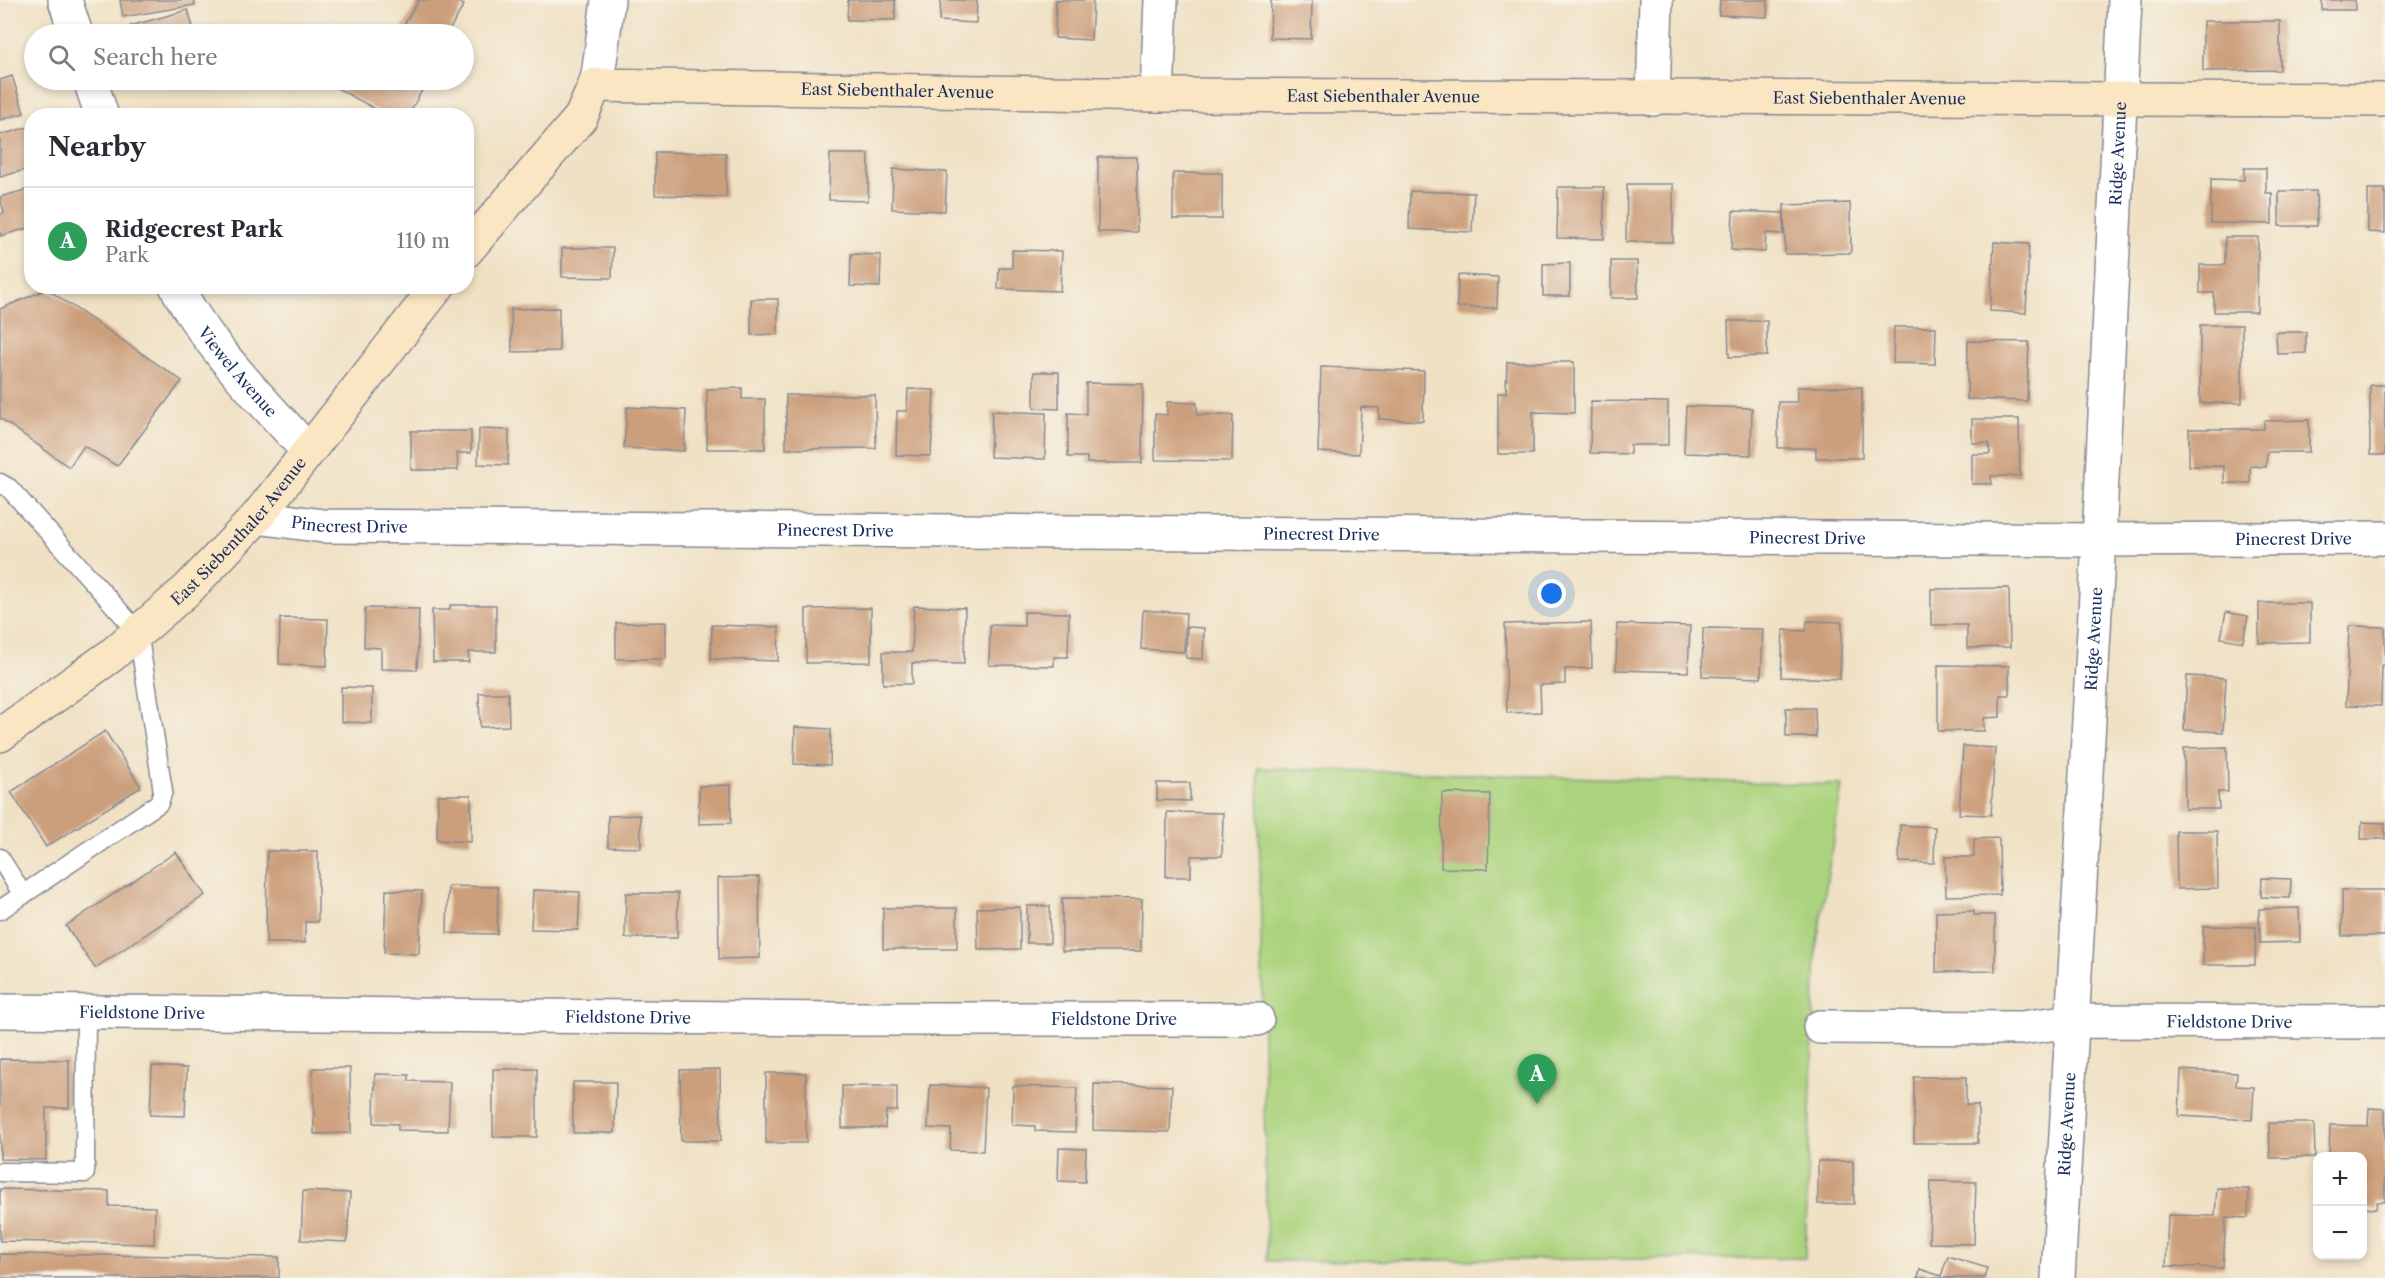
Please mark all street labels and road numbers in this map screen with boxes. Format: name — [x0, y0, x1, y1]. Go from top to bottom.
street label: East Siebenthaler Avenue — [801, 79, 994, 102]
street label: East Siebenthaler Avenue — [1287, 86, 1480, 106]
street label: East Siebenthaler Avenue — [1773, 88, 1966, 108]
street label: Ridge Avenue — [2105, 101, 2130, 206]
street label: Viewel Avenue — [194, 322, 282, 421]
street label: East Siebenthaler Avenue — [166, 453, 310, 610]
street label: Pinecrest Drive — [290, 512, 408, 537]
street label: Pinecrest Drive — [777, 520, 894, 540]
street label: Pinecrest Drive — [1263, 523, 1380, 544]
street label: Pinecrest Drive — [1749, 527, 1866, 548]
street label: Pinecrest Drive — [2235, 528, 2352, 549]
street label: Ridge Avenue — [2081, 586, 2106, 692]
street label: Fieldstone Drive — [79, 1002, 205, 1023]
street label: Fieldstone Drive — [565, 1006, 691, 1028]
street label: Fieldstone Drive — [1051, 1009, 1177, 1029]
street label: Fieldstone Drive — [2167, 1011, 2293, 1032]
street label: Ridge Avenue — [2054, 1072, 2079, 1177]

